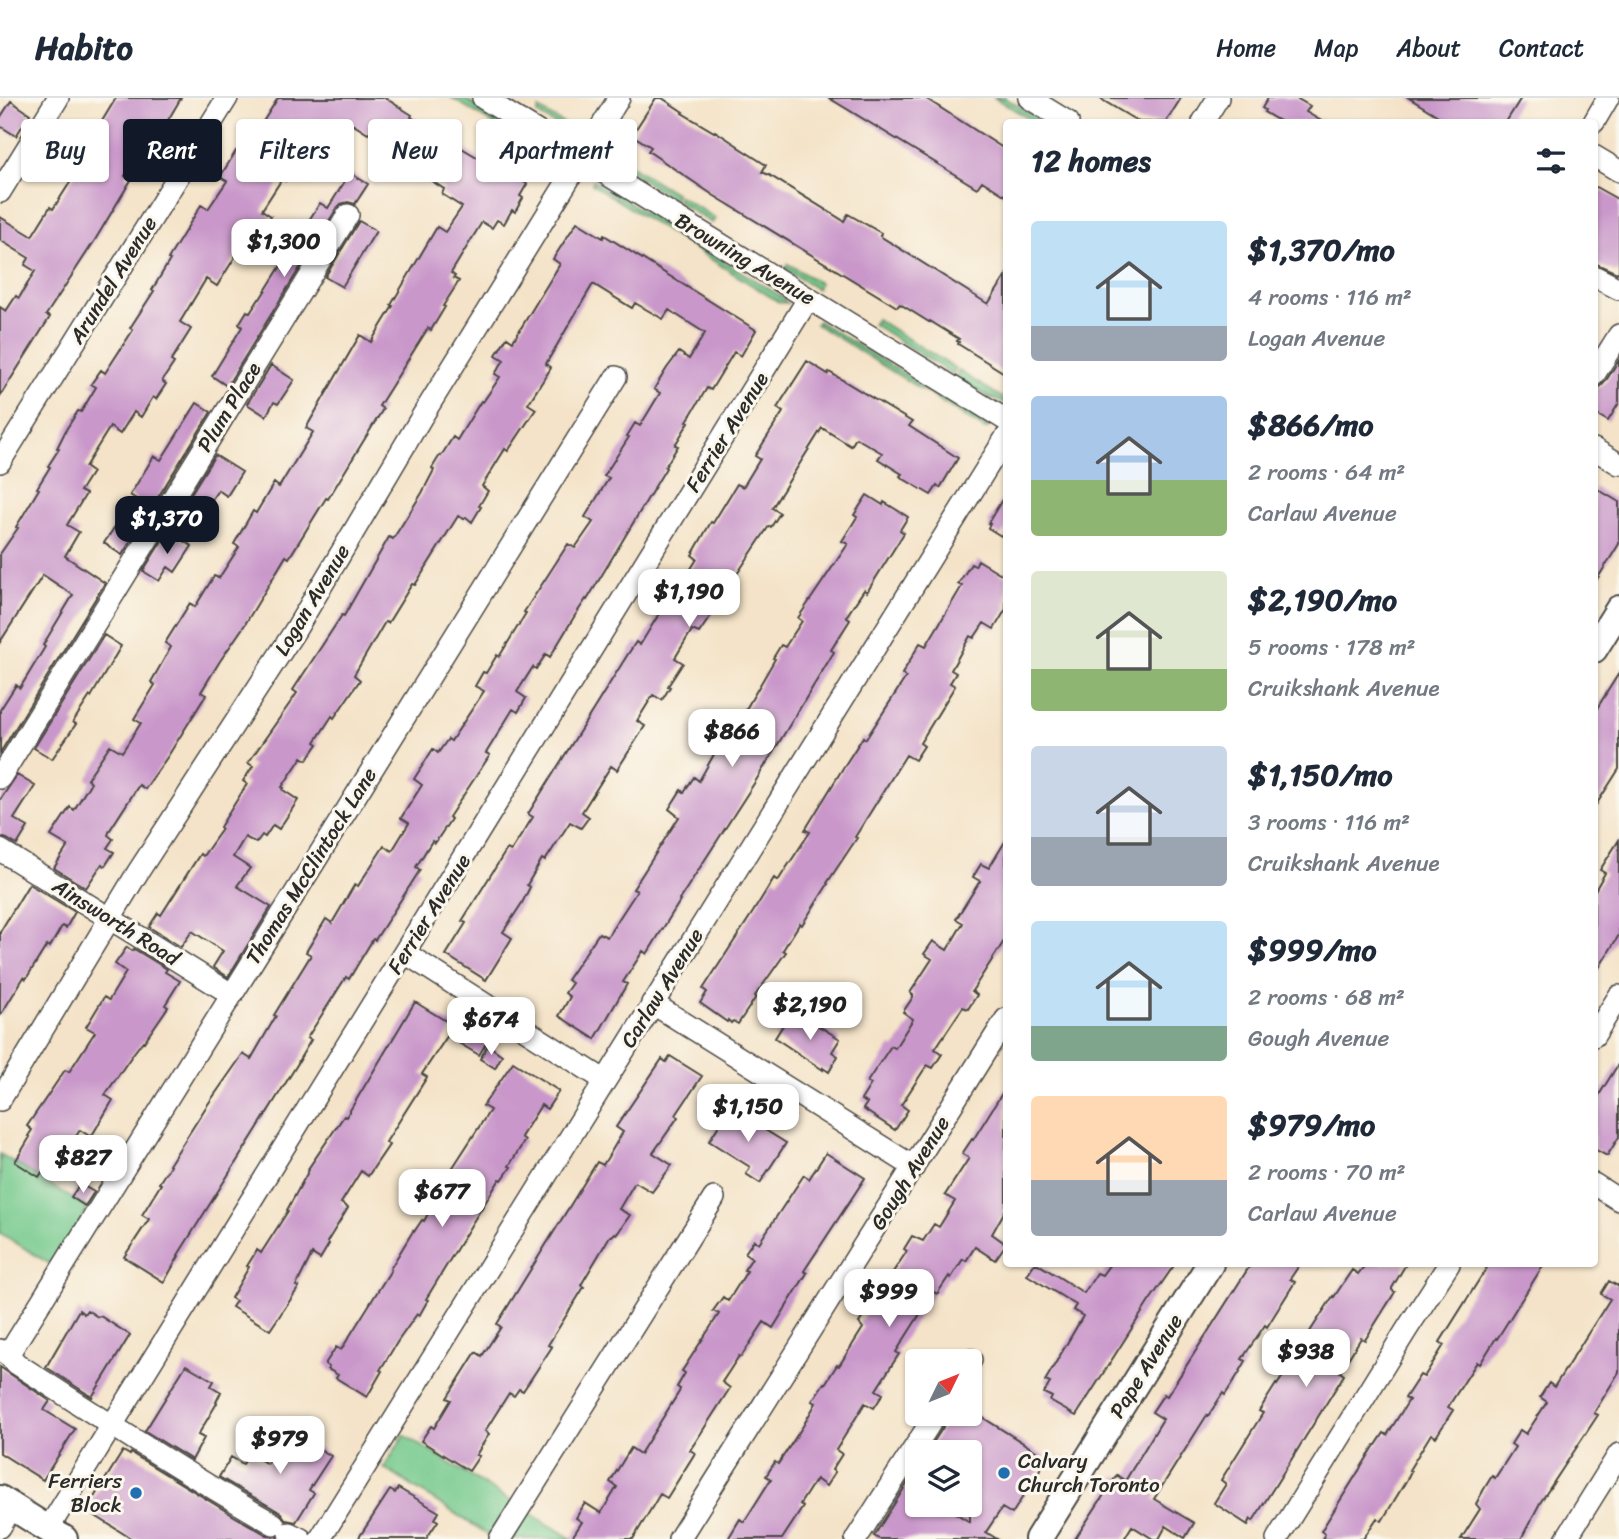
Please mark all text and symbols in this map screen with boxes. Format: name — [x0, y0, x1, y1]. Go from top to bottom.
text: Habito — [35, 19, 133, 77]
text: Home — [1216, 27, 1276, 69]
text: Map — [1314, 27, 1358, 69]
text: About — [1396, 27, 1461, 69]
text: Contact — [1499, 27, 1584, 69]
chip: Buy — [21, 119, 109, 182]
chip: Rent — [123, 119, 222, 182]
chip: Filters — [236, 119, 354, 182]
chip: New — [368, 119, 462, 182]
chip: Apartment — [476, 119, 637, 182]
text: 12 homes — [1031, 134, 1151, 188]
icon: filters — [1532, 142, 1570, 180]
street label: Browning Avenue — [667, 202, 823, 316]
street label: Arundel Avenue — [58, 208, 168, 353]
pin: $1,300 — [227, 220, 341, 279]
text: $1,300 — [247, 221, 321, 262]
text: $1,370/mo — [1248, 223, 1395, 277]
icon: home — [1087, 249, 1171, 333]
text: 4 rooms · 116 m² — [1248, 277, 1412, 318]
text: Logan Avenue — [1248, 318, 1385, 359]
street label: Plum Place — [186, 354, 272, 460]
street label: Ferrier Avenue — [675, 364, 779, 500]
text: $866/mo — [1248, 398, 1374, 452]
icon: home — [1087, 424, 1171, 508]
text: 2 rooms · 64 m² — [1248, 452, 1405, 493]
text: Carlaw Avenue — [1248, 493, 1397, 534]
pin: $1,370 — [110, 496, 224, 556]
text: $1,370 — [131, 498, 203, 539]
street label: Logan Avenue — [263, 536, 361, 663]
pin: $1,190 — [632, 570, 746, 629]
text: $1,190 — [654, 571, 724, 612]
text: $2,190/mo — [1248, 573, 1397, 627]
icon: home — [1087, 599, 1171, 683]
text: 5 rooms · 178 m² — [1248, 627, 1416, 668]
text: Cruikshank Avenue — [1248, 668, 1440, 709]
pin: $866 — [691, 710, 773, 769]
text: $866 — [704, 711, 760, 752]
text: $1,150/mo — [1248, 748, 1392, 802]
street label: Thomas McClintock Lane — [235, 759, 387, 972]
icon: home — [1087, 774, 1171, 858]
text: 3 rooms · 116 m² — [1248, 802, 1410, 843]
text: Cruikshank Avenue — [1248, 843, 1440, 884]
street label: Ferrier Avenue — [377, 846, 481, 982]
street label: Ainsworth Road — [44, 867, 189, 977]
street label: Carlaw Avenue — [610, 920, 714, 1056]
text: $999/mo — [1248, 923, 1377, 977]
icon: home — [1087, 949, 1171, 1033]
text: 2 rooms · 68 m² — [1248, 977, 1405, 1018]
pin: $2,190 — [753, 982, 867, 1042]
text: $2,190 — [773, 984, 847, 1025]
pin: $674 — [450, 998, 532, 1057]
text: $674 — [463, 999, 519, 1040]
text: Gough Avenue — [1248, 1018, 1389, 1059]
pin: $1,150 — [691, 1084, 805, 1144]
text: $1,150 — [713, 1086, 783, 1127]
text: $979/mo — [1248, 1098, 1375, 1152]
street label: Gough Avenue — [860, 1108, 960, 1238]
icon: home — [1087, 1124, 1171, 1208]
pin: $827 — [42, 1136, 124, 1195]
text: $827 — [55, 1137, 111, 1178]
text: 2 rooms · 70 m² — [1248, 1152, 1406, 1193]
pin: $677 — [401, 1170, 483, 1229]
text: $677 — [415, 1171, 469, 1212]
text: Carlaw Avenue — [1248, 1193, 1397, 1234]
pin: $999 — [848, 1270, 930, 1329]
text: $999 — [860, 1271, 918, 1312]
street label: Pape Avenue — [1099, 1306, 1193, 1426]
pin: $938 — [1265, 1330, 1347, 1389]
text: $938 — [1278, 1331, 1334, 1372]
north arrow — [905, 1349, 982, 1426]
map controls — [905, 1349, 982, 1517]
pin: $979 — [239, 1416, 321, 1476]
text: $979 — [252, 1418, 308, 1459]
button: layers — [905, 1440, 982, 1517]
place label: Calvary Church Toronto — [1018, 1442, 1160, 1504]
place label: Ferriers Block — [48, 1462, 122, 1524]
marker: Calvary Church Toronto — [996, 1465, 1012, 1481]
marker: Ferriers Block — [128, 1485, 144, 1501]

